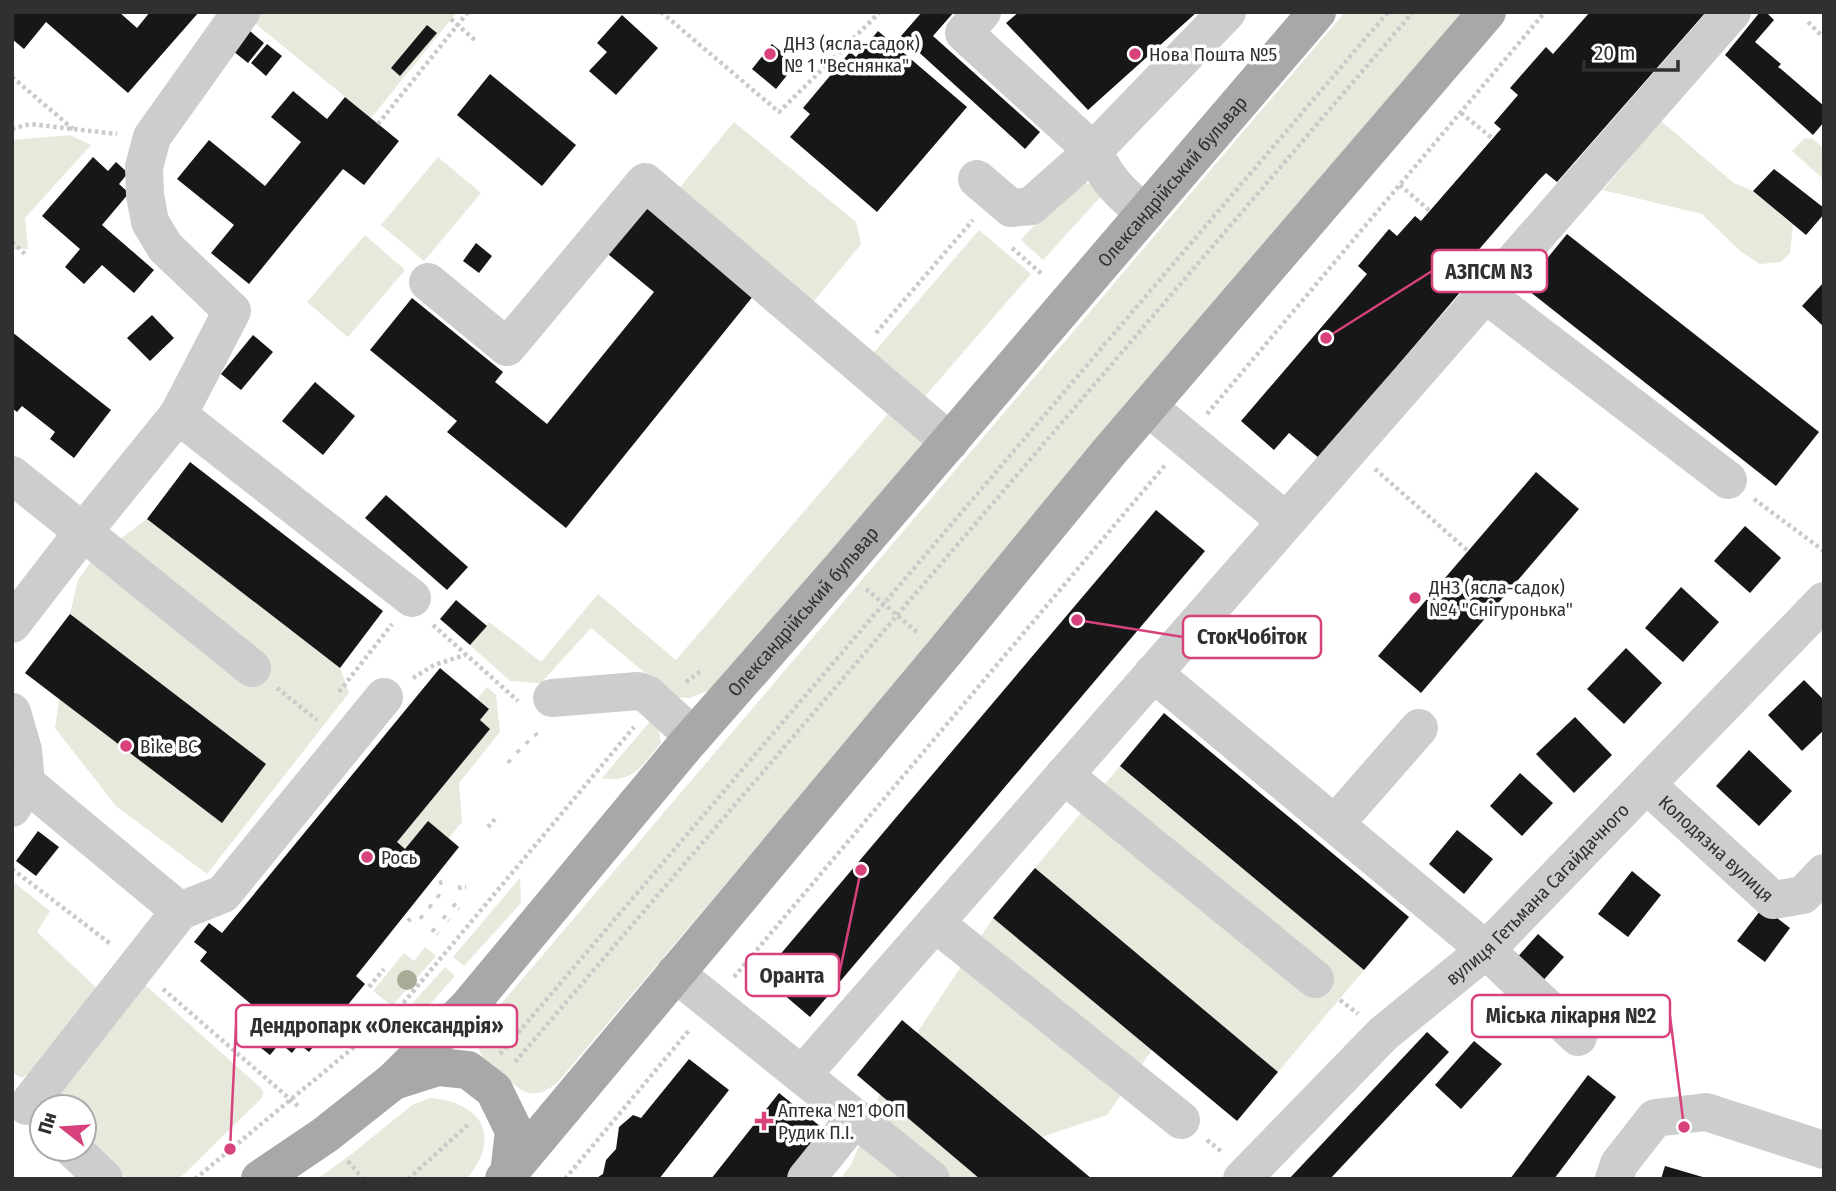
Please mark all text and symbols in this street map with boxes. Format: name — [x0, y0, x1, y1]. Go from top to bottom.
scale bar — [1584, 28, 1678, 72]
place label: ДНЗ (ясла-садок) № 1 "Веснянка" — [783, 32, 920, 77]
text: 20 m — [1594, 40, 1635, 66]
place label: Нова Пошта №5 — [1149, 43, 1277, 66]
marker: ДНЗ (ясла-садок) № 1 "Веснянка" — [762, 46, 778, 62]
marker: Нова Пошта №5 — [1127, 46, 1143, 62]
street label: Олександрійський бульвар — [1093, 91, 1252, 272]
callout: АЗПСМ N3 — [1432, 250, 1547, 292]
text: АЗПСМ N3 — [1444, 259, 1533, 285]
street label: Олександрійський бульвар — [723, 522, 883, 701]
place label: ДНЗ (ясла-садок) №4 "Снігуронька" — [1428, 576, 1573, 621]
marker: ДНЗ (ясла-садок) №4 "Снігуронька" — [1407, 590, 1423, 606]
callout: СтокЧобіток — [1183, 616, 1321, 658]
text: СтокЧобіток — [1197, 624, 1307, 650]
place label: Bike BC — [140, 735, 198, 758]
marker: Bike BC — [118, 738, 134, 754]
street label: Колодязна вулиця — [1654, 790, 1778, 907]
street label: вулиця Гетьмана Сагайдачного — [1441, 798, 1634, 990]
place label: Рось — [381, 846, 417, 869]
marker: Рось — [359, 849, 375, 865]
callout: Оранта — [746, 954, 839, 996]
text: Оранта — [760, 963, 824, 989]
callout: Міська лікарня №2 — [1472, 995, 1670, 1037]
text: Міська лікарня №2 — [1486, 1003, 1656, 1029]
callout: Дендропарк «Олександрія» — [236, 1005, 517, 1047]
text: Дендропарк «Олександрія» — [249, 1013, 504, 1039]
north arrow — [28, 1093, 98, 1163]
place label: Аптека №1 ФОП Рудик П.І. — [778, 1099, 905, 1144]
text: Пн — [33, 1110, 61, 1137]
marker: Аптека №1 ФОП Рудик П.І. — [756, 1113, 772, 1129]

